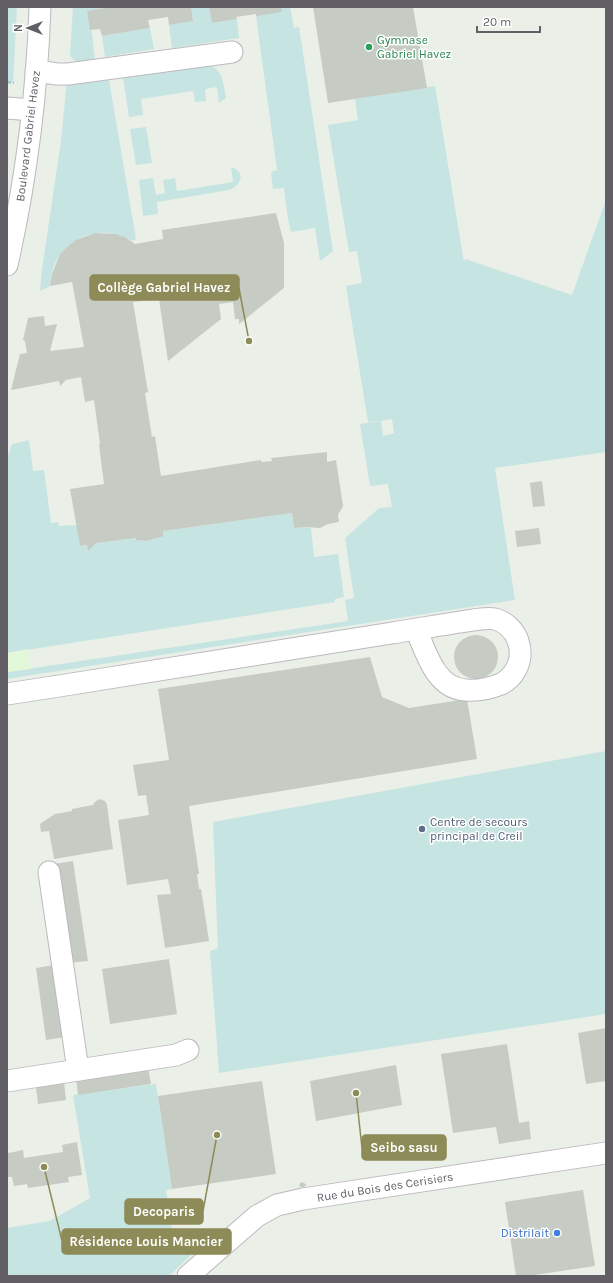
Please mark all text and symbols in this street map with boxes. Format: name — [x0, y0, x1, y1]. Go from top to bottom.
north arrow — [8, 8, 48, 48]
scale bar — [477, 8, 540, 34]
text: 20 m — [483, 15, 511, 29]
text: N — [12, 24, 25, 32]
place label: Gymnase Gabriel Havez — [377, 33, 452, 61]
marker: Gymnase Gabriel Havez — [364, 42, 374, 52]
street label: Boulevard Gabriel Havez — [13, 69, 43, 202]
callout: Collège Gabriel Havez — [90, 275, 239, 300]
text: Collège Gabriel Havez — [98, 280, 230, 295]
place label: Centre de secours principal de Creil — [430, 815, 528, 843]
marker: Centre de secours principal de Creil — [417, 824, 427, 834]
callout: Seibo sasu — [362, 1135, 446, 1160]
text: Seibo sasu — [370, 1140, 438, 1155]
street label: Rue du Bois des Cerisiers — [316, 1169, 454, 1205]
callout: Decoparis — [125, 1199, 203, 1224]
text: Decoparis — [133, 1204, 195, 1219]
place label: Distrilait — [501, 1226, 549, 1240]
marker: Distrilait — [552, 1228, 562, 1238]
callout: Résidence Louis Mancier — [62, 1229, 231, 1254]
text: Résidence Louis Mancier — [70, 1234, 223, 1249]

